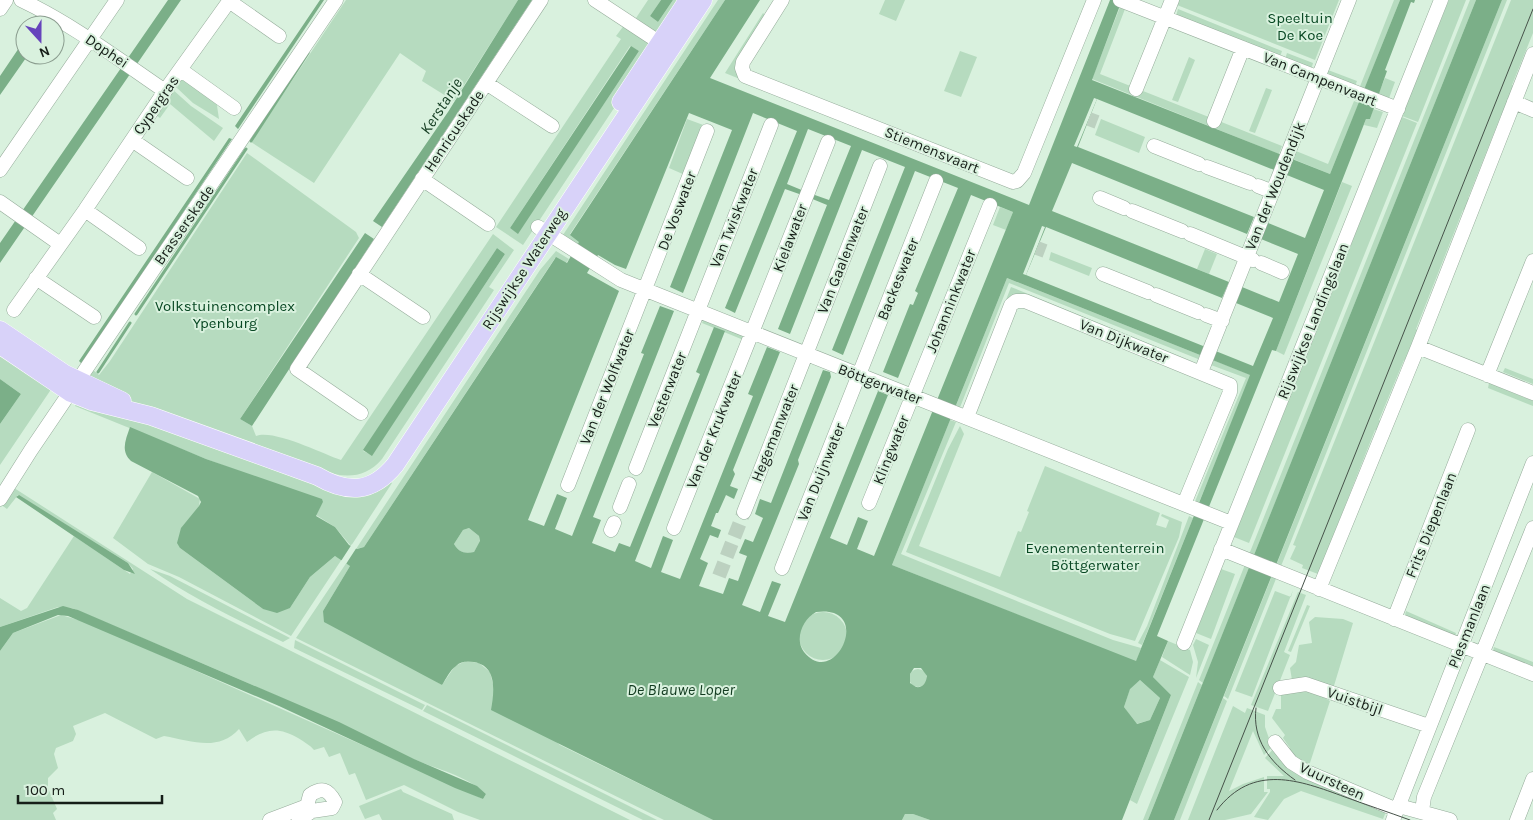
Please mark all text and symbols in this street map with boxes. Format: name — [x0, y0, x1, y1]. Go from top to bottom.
park label: Speeltuin De Koe — [1267, 9, 1333, 44]
north arrow — [15, 15, 65, 65]
street label: Dophei — [82, 30, 132, 72]
text: N — [37, 42, 52, 61]
street label: Van Campenvaart — [1261, 48, 1380, 110]
street label: Cypergras — [129, 72, 183, 138]
water label: Kerstanje — [416, 74, 467, 138]
street label: Henricuskade — [420, 87, 488, 175]
street label: Van der Woudendijk — [1241, 119, 1309, 253]
street label: Stiemensvaart — [882, 123, 982, 177]
street label: Van Twiskwater — [706, 165, 762, 270]
street label: De Voswater — [654, 168, 700, 253]
street label: Brasserskade — [150, 182, 218, 268]
street label: Kielawater — [769, 201, 811, 275]
street label: Van Gaalenwater — [813, 203, 873, 316]
street label: Rijswijkse Waterweg — [478, 205, 570, 333]
street label: Backeswater — [873, 235, 923, 323]
street label: Rijswijkse Landingslaan — [1273, 240, 1353, 402]
street label: Johanninkwater — [922, 246, 980, 355]
park label: Volkstuinencomplex Ypenburg — [155, 297, 295, 332]
street label: Van Dijkwater — [1077, 315, 1172, 367]
street label: Van der Wolfwater — [576, 326, 639, 447]
street label: Vesterwater — [644, 349, 691, 431]
street label: Böttgerwater — [836, 360, 925, 408]
street label: Van der Krukwater — [682, 368, 746, 491]
street label: Hegemanwater — [747, 381, 803, 484]
street label: Klingwater — [869, 412, 913, 487]
street label: Van Duijnwater — [793, 420, 849, 524]
street label: Frits Diepenlaan — [1402, 470, 1460, 580]
park label: Evenemententerrein Böttgerwater — [1025, 539, 1165, 574]
street label: Plesmanlaan — [1444, 581, 1494, 671]
water label: De Blauwe Loper — [627, 680, 735, 699]
street label: Vuistbijl — [1325, 683, 1385, 719]
street label: Vuursteen — [1296, 758, 1368, 804]
scale bar — [18, 772, 161, 804]
text: 100 m — [25, 781, 65, 799]

